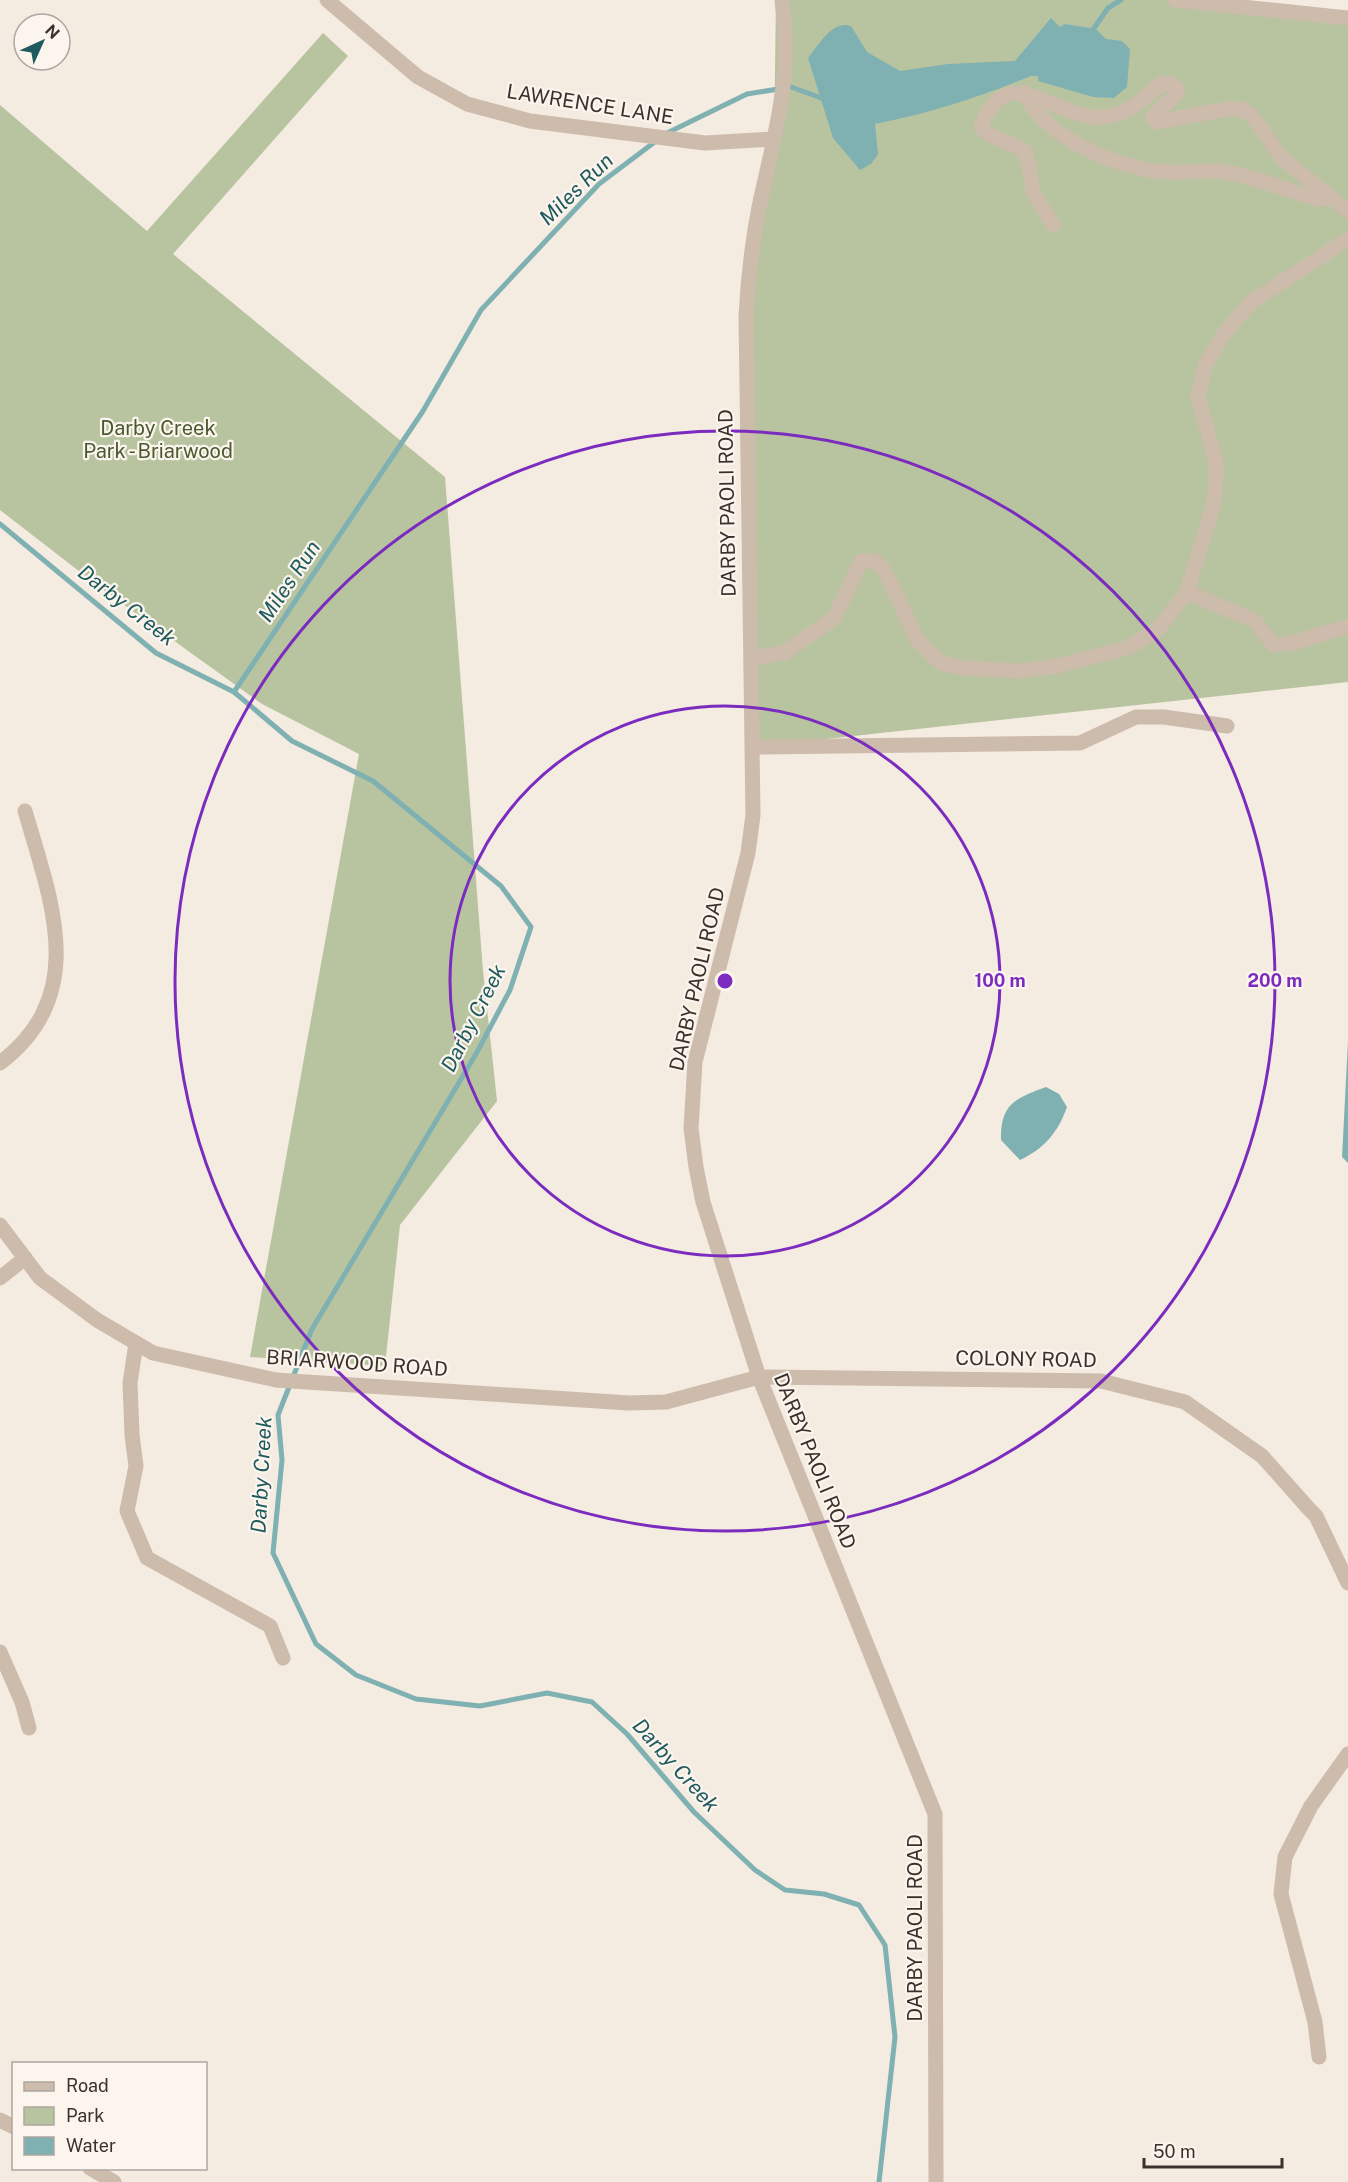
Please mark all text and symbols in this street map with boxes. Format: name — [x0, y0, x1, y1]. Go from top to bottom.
north arrow — [12, 12, 72, 72]
text: N — [41, 21, 63, 43]
street label: LAWRENCE LANE — [505, 79, 675, 129]
water label: Miles Run — [534, 148, 618, 230]
street label: DARBY PAOLI ROAD — [713, 409, 741, 597]
park label: Darby Creek Park - Briarwood — [83, 416, 233, 463]
water label: Miles Run — [253, 536, 325, 626]
water label: Darby Creek — [73, 559, 181, 651]
street label: DARBY PAOLI ROAD — [664, 885, 730, 1073]
water label: Darby Creek — [435, 960, 511, 1076]
text: 100 m — [974, 970, 1026, 991]
text: 200 m — [1248, 970, 1302, 991]
centre of rings — [715, 971, 735, 991]
street label: BRIARWOOD ROAD — [265, 1345, 449, 1381]
street label: COLONY ROAD — [955, 1346, 1097, 1372]
street label: DARBY PAOLI ROAD — [769, 1370, 861, 1552]
water label: Darby Creek — [245, 1415, 277, 1534]
water label: Darby Creek — [628, 1713, 725, 1817]
street label: DARBY PAOLI ROAD — [903, 1834, 927, 2022]
legend — [12, 2062, 207, 2170]
text: Road — [66, 2075, 109, 2096]
text: Park — [66, 2105, 104, 2126]
scale bar — [1144, 2131, 1282, 2169]
text: Water — [66, 2135, 116, 2156]
text: 50 m — [1153, 2141, 1196, 2162]

